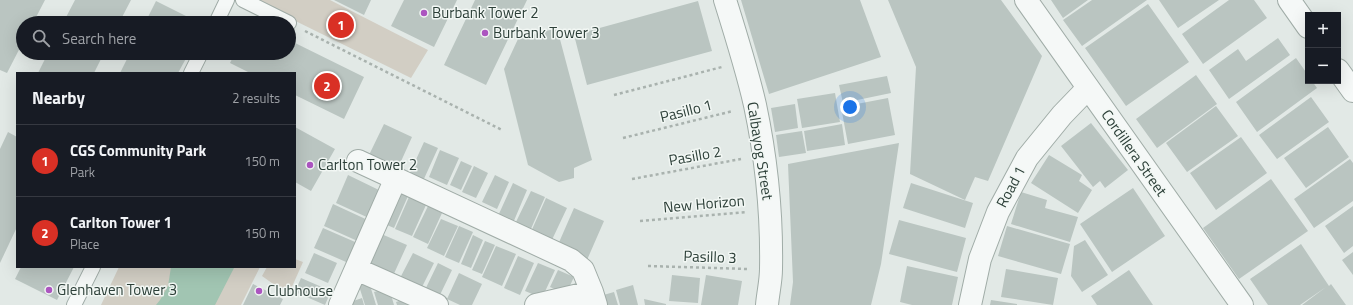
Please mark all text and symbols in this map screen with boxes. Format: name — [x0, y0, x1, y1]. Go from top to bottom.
place label: Burbank Tower 2 — [432, 1, 539, 24]
marker: Burbank Tower 2 — [419, 8, 429, 18]
pin: 1 — [328, 10, 354, 40]
map controls — [1305, 12, 1341, 84]
button: + — [1305, 12, 1341, 48]
search box — [16, 16, 296, 60]
place label: Burbank Tower 3 — [493, 21, 600, 44]
icon: search — [30, 27, 52, 49]
text: Search here — [62, 27, 136, 50]
marker: Burbank Tower 3 — [480, 28, 490, 38]
button: − — [1305, 48, 1341, 84]
pin: 2 — [314, 71, 340, 101]
text: Nearby — [32, 85, 85, 111]
text: 2 results — [232, 88, 280, 108]
street label: Pasillo 1 — [657, 93, 714, 128]
your location — [840, 97, 860, 117]
street label: Calbayog Street — [741, 100, 780, 202]
street label: Cordillera Street — [1096, 105, 1173, 201]
text: CGS Community Park — [70, 139, 206, 162]
street label: Pasillo 2 — [667, 140, 723, 171]
text: 1 — [41, 151, 49, 171]
text: 150 m — [244, 151, 280, 171]
place label: Carlton Tower 2 — [318, 153, 417, 176]
marker: Carlton Tower 2 — [305, 160, 315, 170]
text: Park — [70, 162, 95, 182]
street label: Road 1 — [990, 162, 1031, 212]
street label: New Horizon — [662, 188, 746, 219]
text: Carlton Tower 1 — [70, 211, 172, 234]
text: 2 — [41, 223, 49, 243]
text: 150 m — [244, 223, 280, 243]
text: Place — [70, 234, 99, 254]
street label: Pasillo 3 — [683, 244, 737, 269]
place label: Glenhaven Tower 3 — [57, 278, 177, 301]
place label: Clubhouse — [267, 279, 333, 302]
marker: Glenhaven Tower 3 — [44, 285, 54, 295]
marker: Clubhouse — [254, 286, 264, 296]

